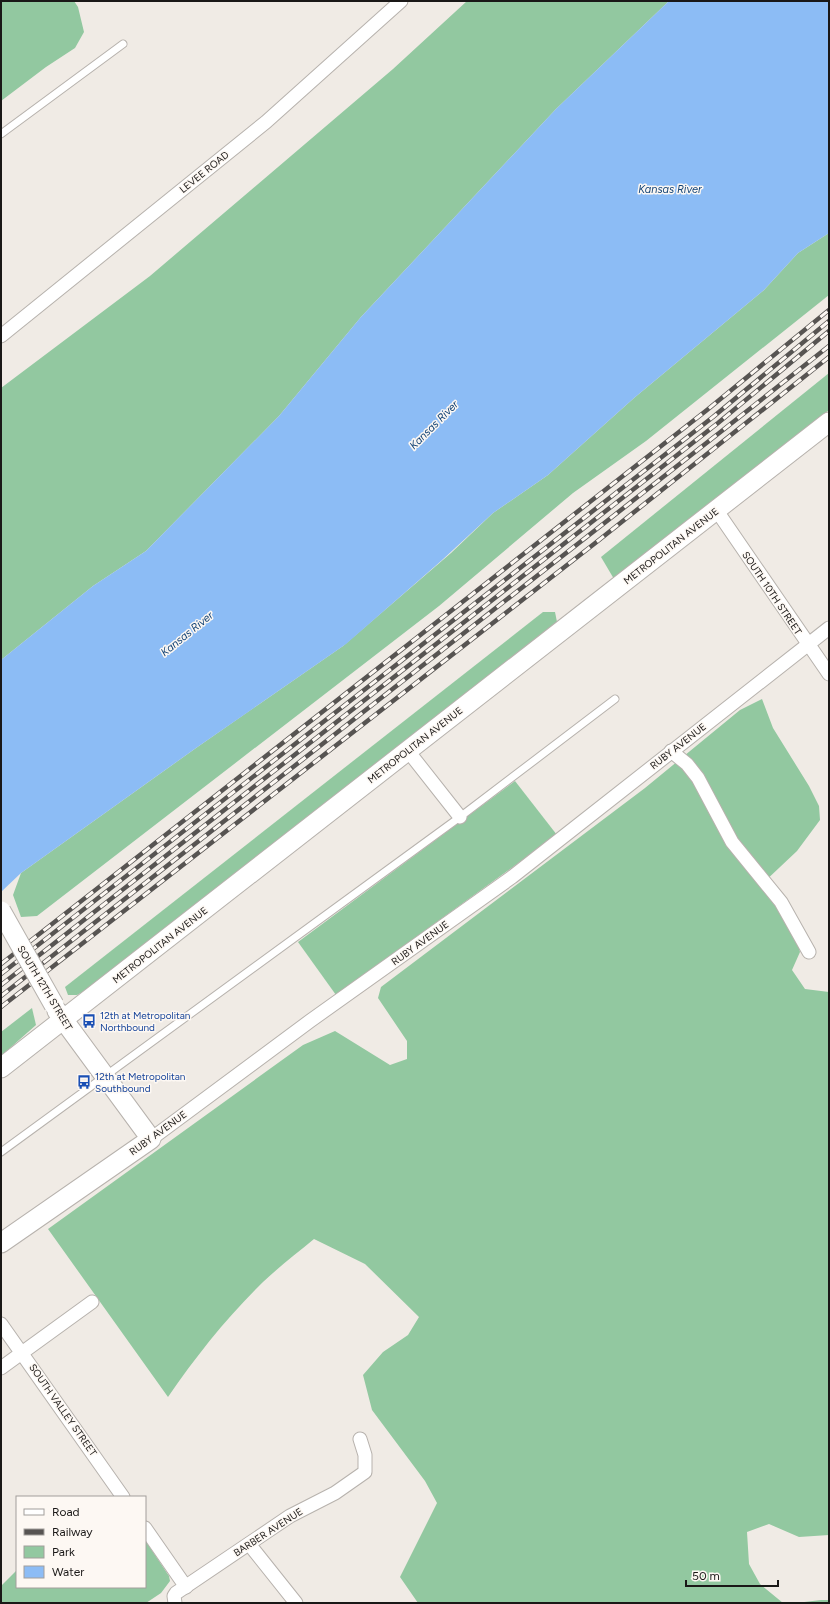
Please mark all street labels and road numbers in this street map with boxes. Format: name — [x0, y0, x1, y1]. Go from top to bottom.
street label: LEVEE ROAD — [177, 148, 232, 196]
street label: METROPOLITAN AVENUE — [621, 505, 721, 587]
street label: SOUTH 10TH STREET — [739, 549, 805, 638]
street label: METROPOLITAN AVENUE — [365, 704, 465, 786]
street label: RUBY AVENUE — [647, 720, 709, 772]
street label: METROPOLITAN AVENUE — [110, 904, 210, 986]
street label: RUBY AVENUE — [389, 918, 451, 968]
street label: SOUTH 12TH STREET — [14, 943, 76, 1033]
street label: RUBY AVENUE — [127, 1108, 189, 1158]
street label: SOUTH VALLEY STREET — [26, 1361, 100, 1459]
street label: BARBER AVENUE — [231, 1505, 305, 1559]

